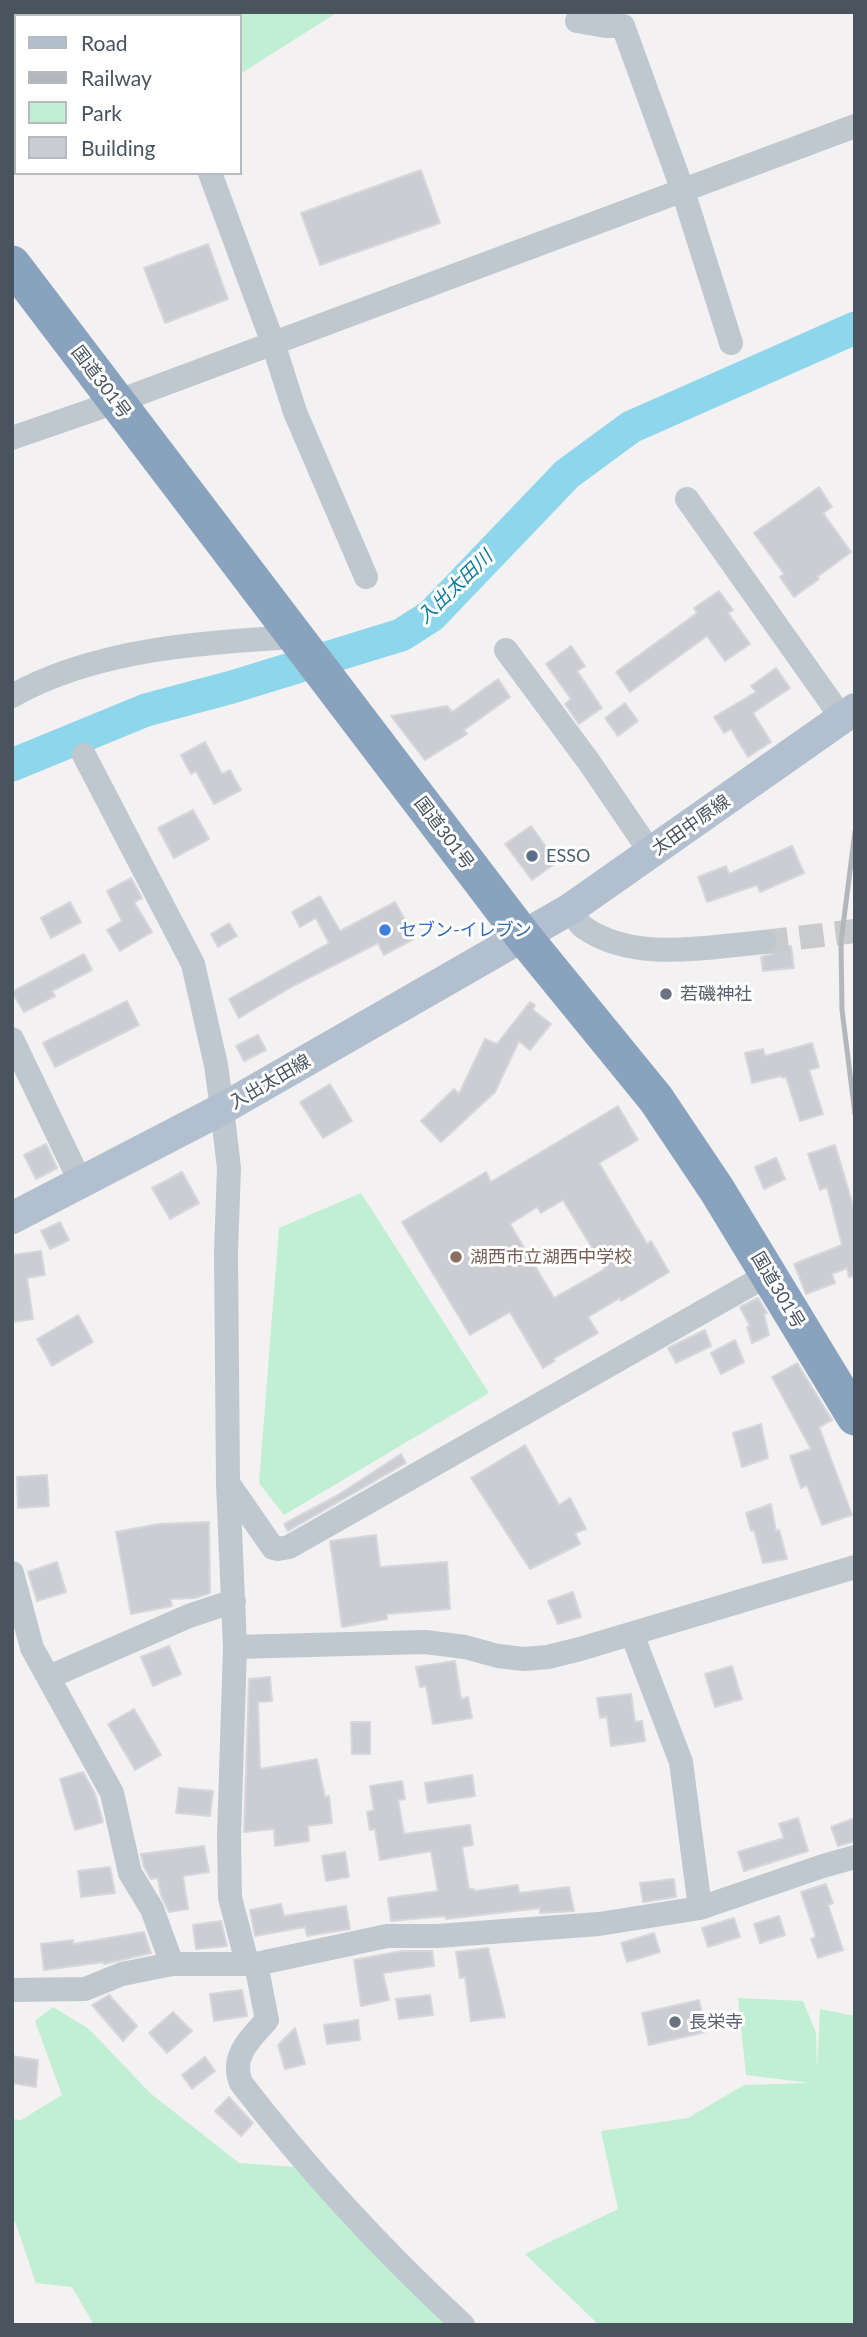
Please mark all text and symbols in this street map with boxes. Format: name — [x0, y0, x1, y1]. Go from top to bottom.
legend — [14, 14, 242, 175]
text: Road — [81, 30, 128, 55]
text: Railway — [81, 65, 152, 90]
text: Park — [81, 100, 122, 125]
text: Building — [81, 135, 156, 160]
street label: 国道301号 — [67, 341, 135, 423]
water label: 入出太田川 — [413, 546, 497, 628]
street label: 太田中原線 — [648, 790, 734, 860]
street label: 国道301号 — [410, 792, 478, 874]
place label: ESSO — [546, 845, 590, 867]
marker: ESSO — [524, 848, 540, 864]
place label: セブン-イレブン — [399, 919, 532, 941]
marker: セブン-イレブン — [377, 922, 393, 938]
place label: 若磯神社 — [680, 983, 752, 1005]
marker: 若磯神社 — [658, 986, 674, 1002]
street label: 入出太田線 — [226, 1050, 314, 1114]
place label: 湖西市立湖西中学校 — [470, 1246, 632, 1268]
street label: 国道301号 — [747, 1248, 809, 1332]
marker: 湖西市立湖西中学校 — [448, 1249, 464, 1265]
place label: 長栄寺 — [689, 2011, 743, 2033]
marker: 長栄寺 — [667, 2014, 683, 2030]

